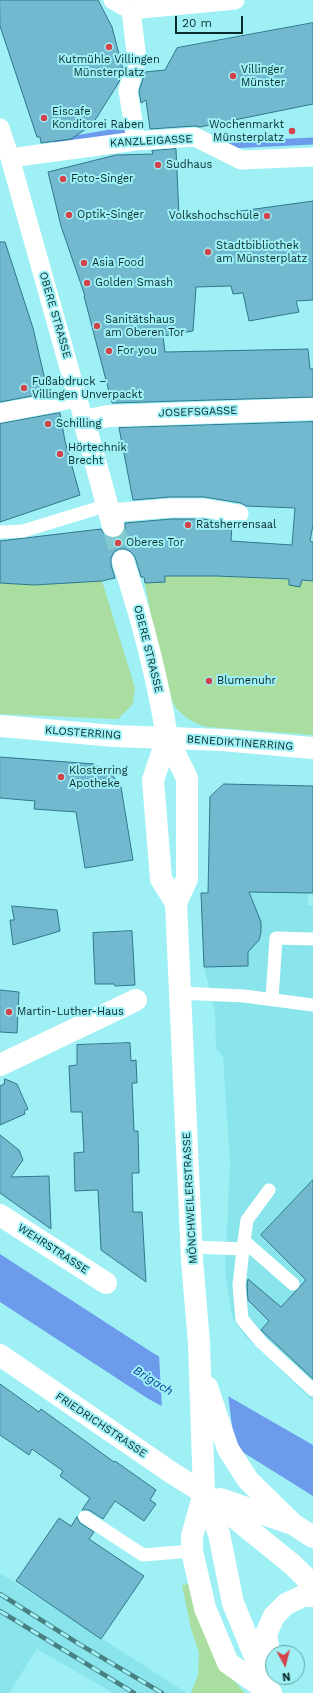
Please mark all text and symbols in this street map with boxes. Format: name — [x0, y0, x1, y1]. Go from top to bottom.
scale bar — [177, 8, 245, 34]
text: 20 m — [182, 16, 212, 30]
marker: Kutmühle Villingen Münsterplatz — [104, 42, 114, 52]
place label: Kutmühle Villingen Münsterplatz — [58, 53, 160, 79]
place label: Villinger Münster — [241, 63, 285, 89]
marker: Villinger Münster — [228, 71, 238, 81]
place label: Eiscafe Konditorei Raben — [52, 105, 144, 131]
marker: Eiscafe Konditorei Raben — [39, 113, 49, 123]
place label: Wochenmarkt Münsterplatz — [209, 118, 284, 144]
marker: Wochenmarkt Münsterplatz — [287, 126, 297, 136]
street label: KANZLEIGASSE — [109, 132, 193, 150]
place label: Sudhaus — [166, 158, 212, 172]
marker: Sudhaus — [153, 160, 163, 170]
place label: Foto-Singer — [71, 172, 134, 186]
marker: Foto-Singer — [58, 174, 68, 184]
place label: Optik-Singer — [77, 208, 144, 222]
place label: Volkshochschule — [169, 209, 259, 223]
marker: Optik-Singer — [64, 210, 74, 220]
marker: Volkshochschule — [262, 211, 272, 221]
place label: Stadtbibliothek am Münsterplatz — [216, 239, 307, 265]
marker: Stadtbibliothek am Münsterplatz — [203, 247, 213, 257]
place label: Asia Food — [92, 256, 144, 270]
marker: Asia Food — [79, 258, 89, 268]
street label: OBERE STRASSE — [36, 270, 74, 360]
place label: Golden Smash — [95, 276, 173, 290]
marker: Golden Smash — [82, 278, 92, 288]
place label: Sanitätshaus am Oberen Tor — [105, 313, 185, 339]
marker: Sanitätshaus am Oberen Tor — [92, 321, 102, 331]
place label: For you — [117, 344, 157, 358]
marker: For you — [104, 346, 114, 356]
place label: Fußabdruck – Villingen Unverpackt — [32, 375, 142, 401]
marker: Fußabdruck – Villingen Unverpackt — [19, 383, 29, 393]
street label: JOSEFSGASSE — [159, 404, 237, 420]
place label: Schilling — [56, 417, 101, 431]
marker: Schilling — [43, 419, 53, 429]
place label: Hörtechnik Brecht — [68, 441, 127, 467]
marker: Hörtechnik Brecht — [55, 449, 65, 459]
place label: Ratsherrensaal — [196, 518, 276, 532]
marker: Ratsherrensaal — [183, 520, 193, 530]
place label: Oberes Tor — [126, 536, 184, 550]
marker: Oberes Tor — [113, 538, 123, 548]
street label: OBERE STRASSE — [131, 604, 165, 694]
place label: Blumenuhr — [217, 674, 276, 688]
marker: Blumenuhr — [204, 676, 214, 686]
street label: KLOSTERRING — [45, 724, 121, 742]
street label: BENEDIKTINERRING — [186, 733, 294, 753]
place label: Klosterring Apotheke — [69, 764, 127, 790]
marker: Klosterring Apotheke — [56, 772, 66, 782]
place label: Martin-Luther-Haus — [17, 1005, 124, 1019]
marker: Martin-Luther-Haus — [4, 1007, 14, 1017]
street label: MÖNCHWEILERSTRASSE — [180, 1132, 200, 1264]
street label: WEHRSTRASSE — [15, 1221, 91, 1277]
water label: Brigach — [131, 1363, 175, 1399]
street label: FRIEDRICHSTRASSE — [53, 1390, 149, 1460]
north arrow — [265, 1645, 305, 1685]
text: N — [282, 1669, 291, 1683]

